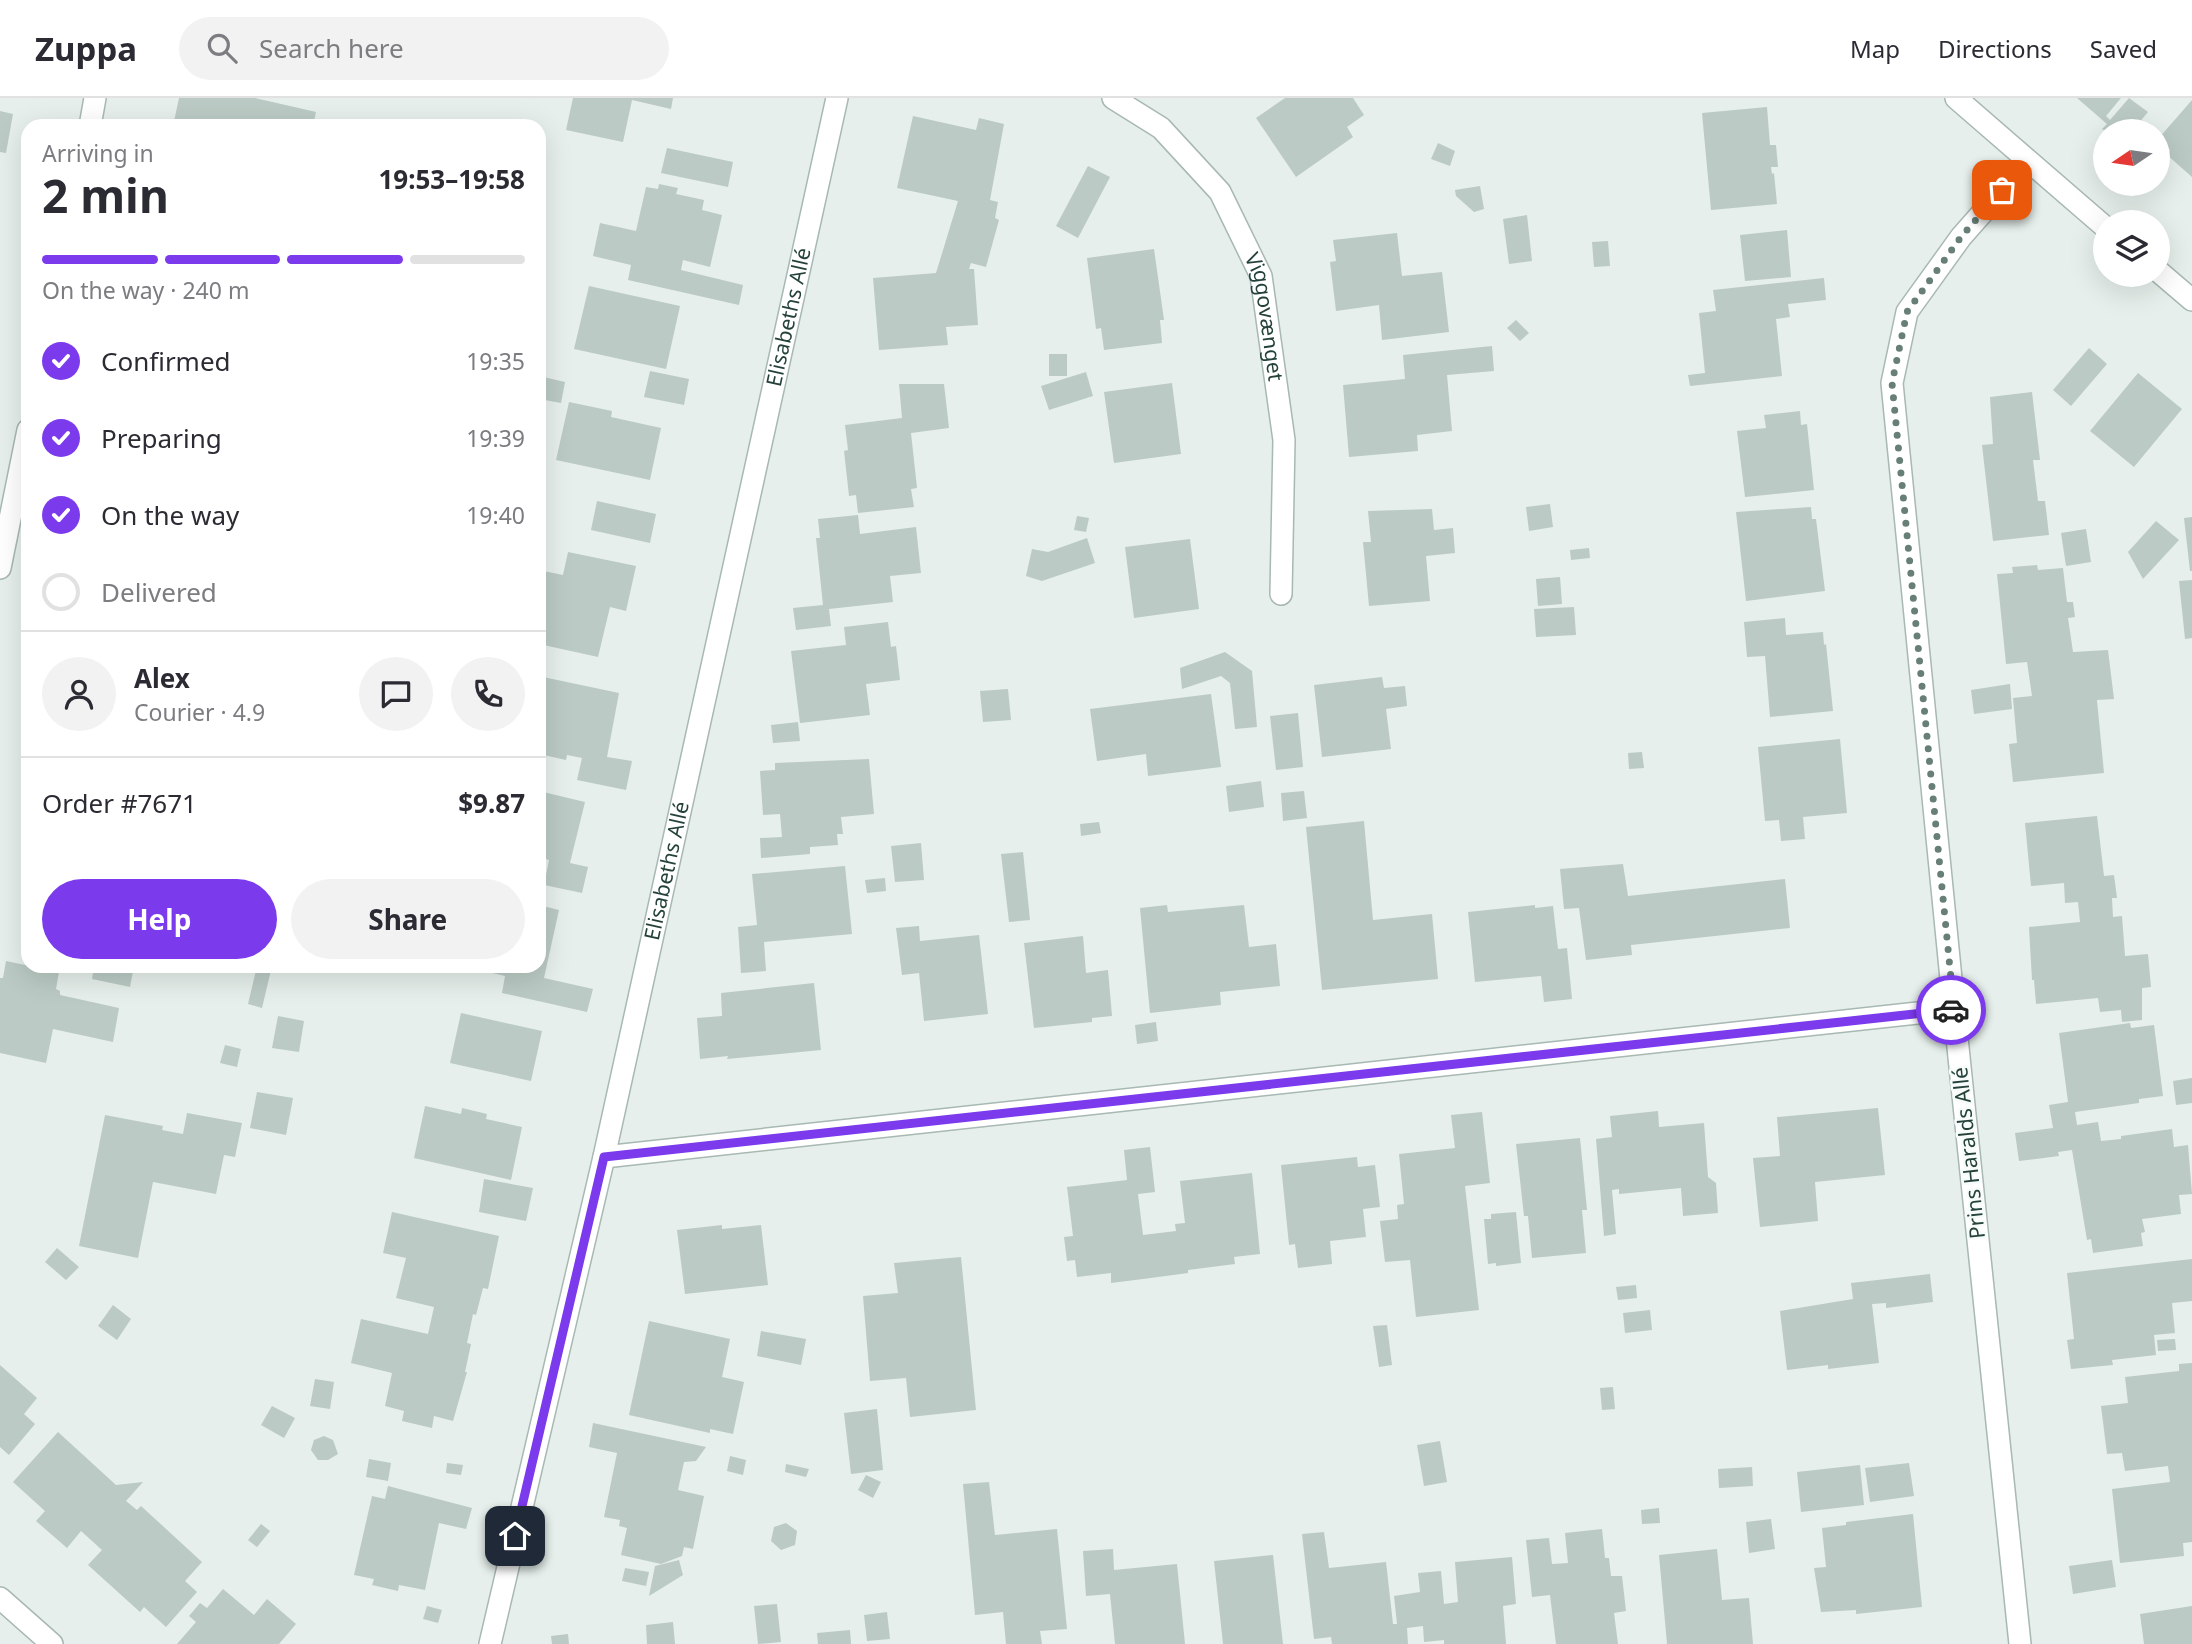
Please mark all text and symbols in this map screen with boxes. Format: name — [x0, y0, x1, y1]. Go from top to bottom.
search box — [179, 17, 669, 80]
text: Zuppa — [35, 26, 137, 71]
icon: search — [203, 29, 241, 67]
text: Search here — [259, 30, 404, 66]
text: Map — [1850, 32, 1900, 65]
text: Directions — [1938, 32, 2052, 65]
text: Saved — [2090, 32, 2157, 65]
north arrow — [2093, 119, 2170, 196]
map controls — [2093, 119, 2170, 287]
text: Arriving in — [42, 137, 154, 169]
pin — [1972, 160, 2032, 220]
text: 19:53–19:58 — [378, 161, 525, 197]
text: 2 min — [42, 164, 169, 226]
icon: bag — [1983, 171, 2021, 209]
button: layers — [2093, 210, 2170, 287]
street label: Elisabeths Allé — [759, 245, 817, 389]
street label: Viggovænget — [1239, 248, 1291, 383]
text: On the way · 240 m — [42, 274, 249, 306]
icon: check — [42, 342, 80, 380]
text: Confirmed — [101, 343, 231, 379]
text: 19:35 — [466, 345, 525, 377]
icon: check — [42, 419, 80, 457]
text: Preparing — [101, 420, 222, 456]
text: 19:39 — [466, 422, 525, 454]
icon: check — [42, 496, 80, 534]
text: On the way — [101, 497, 239, 533]
text: 19:40 — [466, 499, 525, 531]
text: Delivered — [101, 574, 217, 610]
button: person — [42, 657, 116, 731]
button: chat — [359, 657, 433, 731]
button: phone — [451, 657, 525, 731]
text: Alex — [134, 660, 190, 696]
text: Courier · 4.9 — [134, 696, 265, 728]
text: Order #7671 — [42, 785, 197, 821]
text: $9.87 — [458, 785, 525, 821]
street label: Elisabeths Allé — [637, 799, 695, 943]
button: Help — [42, 879, 277, 959]
button: Share — [291, 879, 525, 959]
courier — [1916, 975, 1986, 1045]
icon: car — [1932, 991, 1970, 1029]
street label: Prins Haralds Allé — [1945, 1066, 1991, 1240]
pin — [485, 1506, 545, 1566]
icon: home — [496, 1517, 534, 1555]

